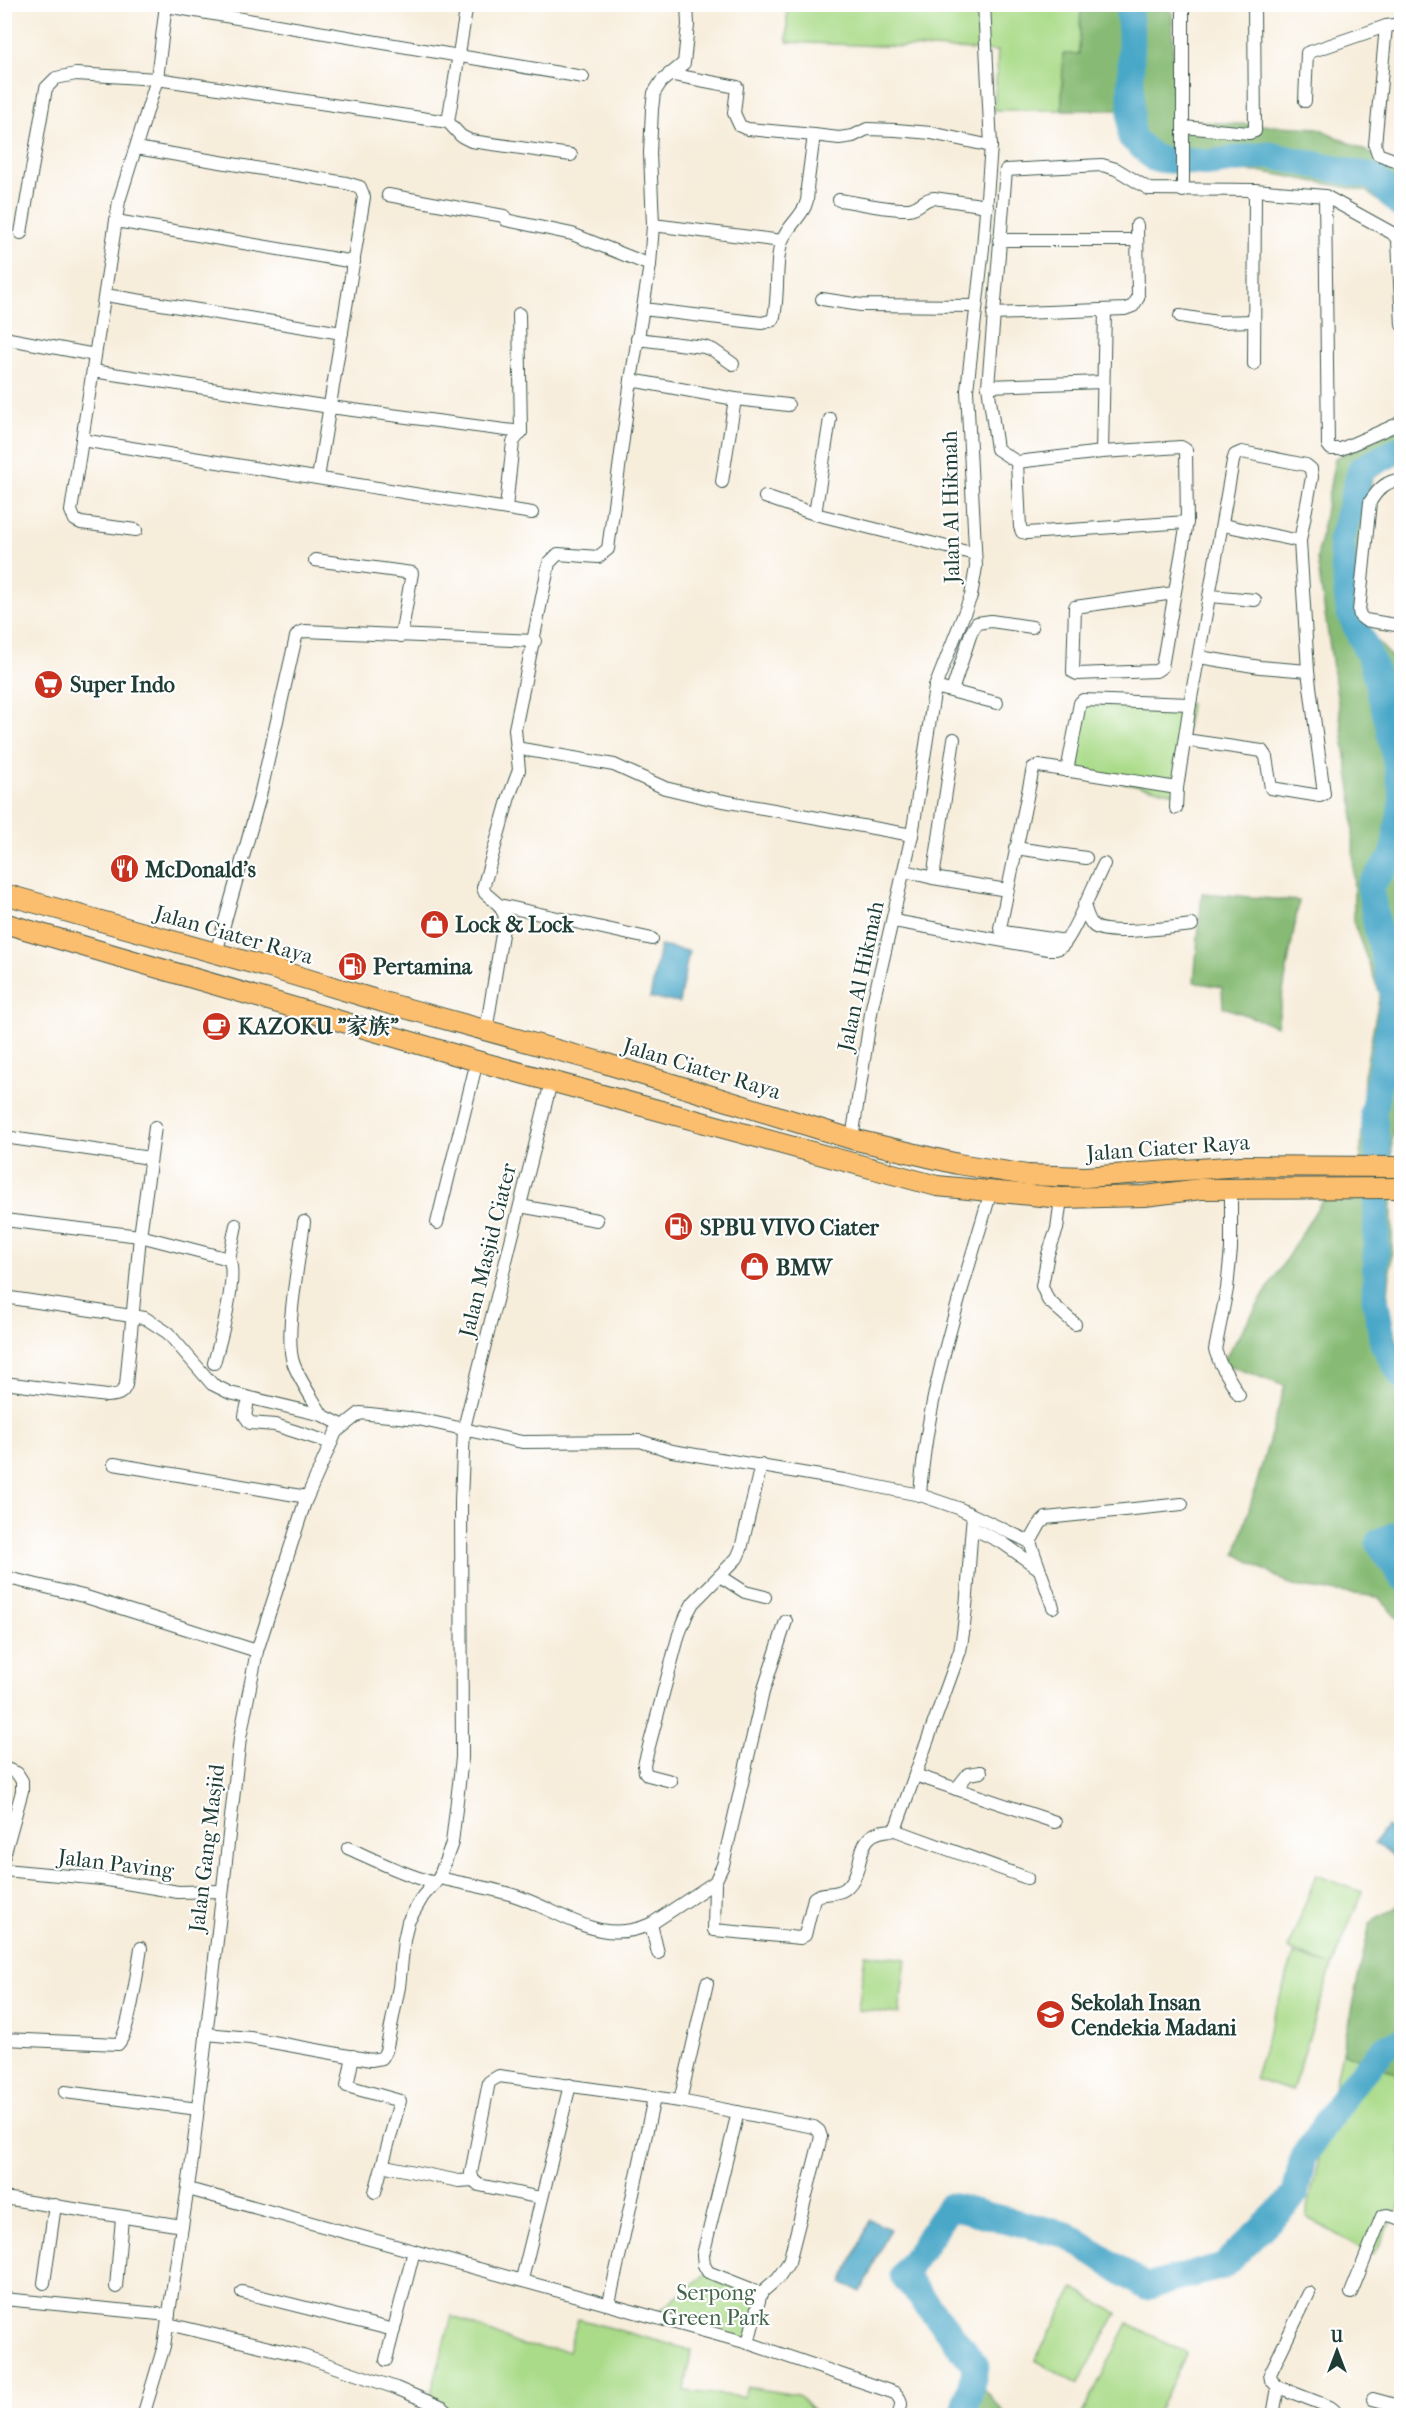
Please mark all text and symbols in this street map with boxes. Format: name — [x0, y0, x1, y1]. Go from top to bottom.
street label: Jalan Al Hikmah — [937, 430, 965, 586]
supermarket icon: Super Indo — [33, 668, 65, 700]
place label: Super Indo — [70, 672, 175, 698]
restaurant icon: McDonald's — [108, 853, 140, 885]
place label: McDonald's — [144, 857, 256, 883]
street label: Jalan Al Hikmah — [832, 898, 890, 1056]
street label: Jalan Ciater Raya — [150, 899, 317, 970]
shop icon: Lock & Lock — [418, 908, 450, 940]
place label: Lock & Lock — [455, 912, 574, 938]
fuel station icon: Pertamina — [336, 950, 368, 982]
place label: Pertamina — [373, 954, 473, 980]
cafe icon: KAZOKU "家族" — [201, 1010, 233, 1042]
place label: KAZOKU "家族" — [238, 1014, 399, 1040]
street label: Jalan Ciater Raya — [618, 1032, 785, 1106]
street label: Jalan Ciater Raya — [1084, 1129, 1251, 1167]
street label: Jalan Masjid Ciater — [453, 1160, 522, 1342]
fuel station icon: SPBU VIVO Ciater — [663, 1211, 695, 1243]
place label: SPBU VIVO Ciater — [700, 1215, 880, 1241]
shop icon: BMW — [739, 1251, 771, 1283]
place label: BMW — [776, 1255, 833, 1281]
street label: Jalan Gang Masjid — [184, 1762, 230, 1936]
street label: Jalan Paving — [54, 1844, 176, 1884]
place label: Sekolah Insan Cendekia Madani — [1071, 1990, 1237, 2041]
school or university icon: Sekolah Insan Cendekia Madani — [1034, 1999, 1066, 2031]
park label: Serpong Green Park — [662, 2280, 771, 2331]
north arrow — [1307, 2321, 1367, 2381]
text: U — [1330, 2327, 1344, 2346]

